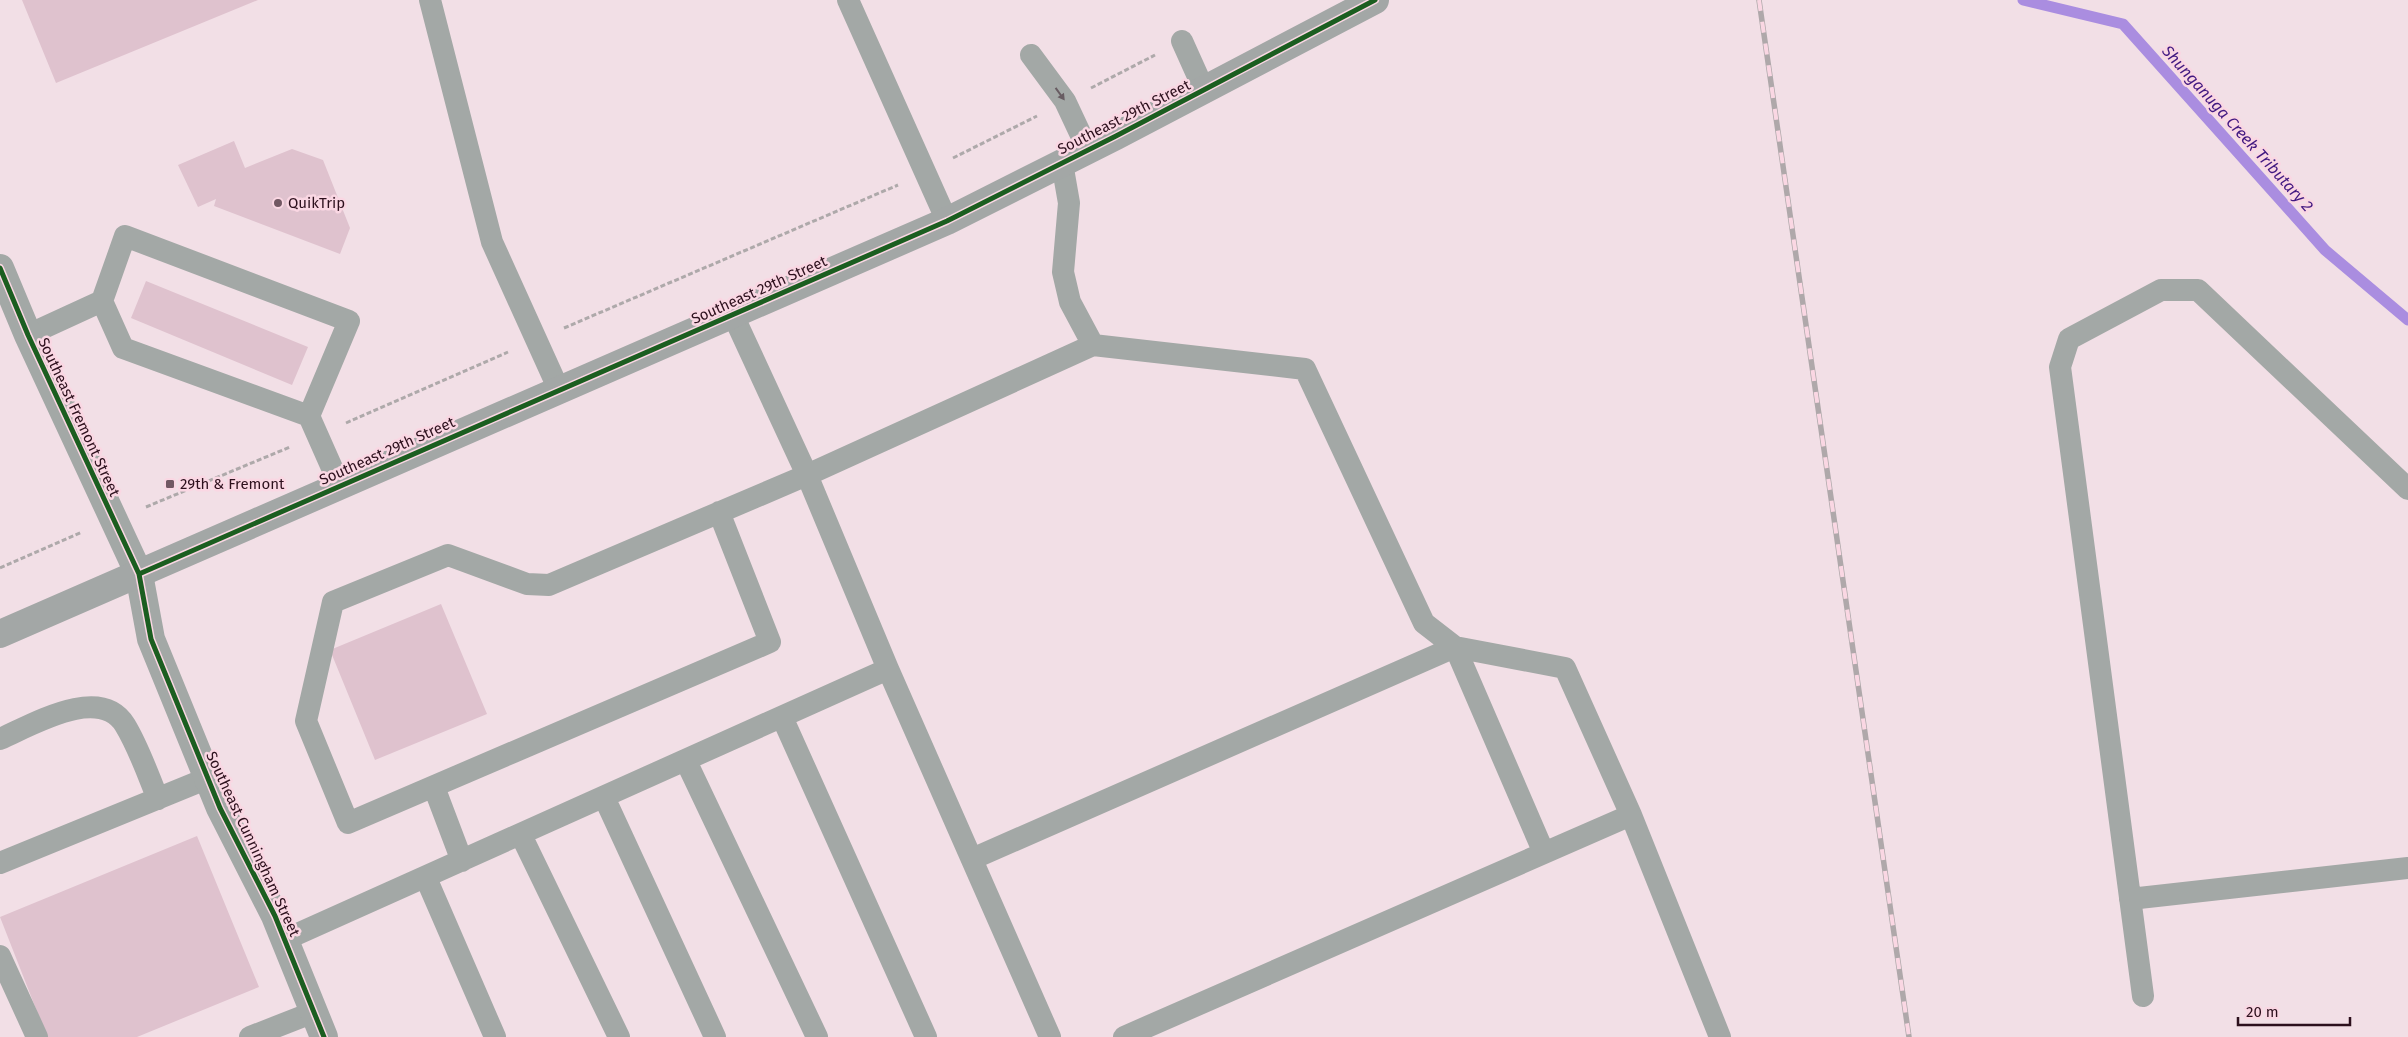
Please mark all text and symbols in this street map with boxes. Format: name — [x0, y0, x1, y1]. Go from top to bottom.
water label: Shunganuga Creek Tributary 2 — [2157, 41, 2317, 215]
street label: Southeast 29th Street — [1055, 76, 1194, 158]
one-way arrow — [1055, 87, 1065, 101]
place label: QuikTrip — [288, 194, 345, 212]
marker: QuikTrip — [272, 197, 284, 209]
street label: Southeast 29th Street — [689, 252, 830, 328]
street label: Southeast Fremont Street — [34, 335, 124, 500]
street label: Southeast 29th Street — [317, 413, 458, 489]
place label: 29th & Fremont — [180, 475, 285, 493]
marker: 29th & Fremont — [164, 478, 176, 490]
street label: Southeast Cunningham Street — [202, 749, 304, 940]
scale bar — [2238, 994, 2350, 1026]
text: 20 m — [2246, 1003, 2279, 1021]

